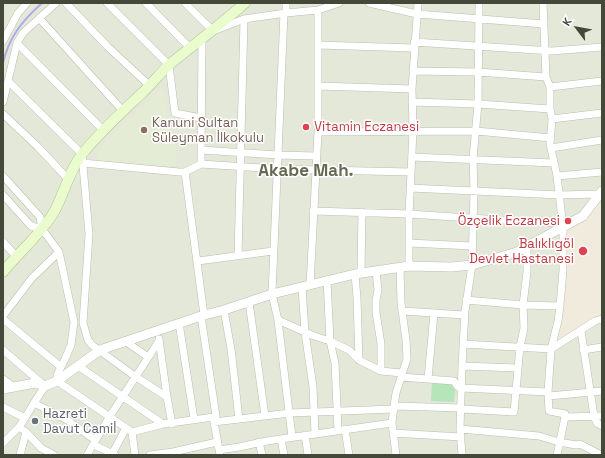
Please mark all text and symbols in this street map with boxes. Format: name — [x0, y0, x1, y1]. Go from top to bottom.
north arrow — [557, 8, 597, 48]
text: K — [559, 15, 575, 28]
place label: Kanuni Sultan Süleyman İlkokulu — [152, 115, 264, 146]
place label: Vitamin Eczanesi — [314, 119, 419, 135]
marker: Vitamin Eczanesi — [301, 122, 311, 132]
marker: Kanuni Sultan Süleyman İlkokulu — [139, 125, 149, 135]
district label: Akabe Mah. — [258, 161, 354, 181]
place label: Özçelik Eczanesi — [458, 213, 560, 229]
marker: Özçelik Eczanesi — [563, 216, 573, 226]
place label: Balıklıgöl Devlet Hastanesi — [469, 236, 574, 267]
marker: Balıklıgöl Devlet Hastanesi — [577, 245, 589, 257]
place label: Hazreti Davut Camiİ — [43, 406, 116, 437]
marker: Hazreti Davut Camiİ — [30, 416, 40, 426]

